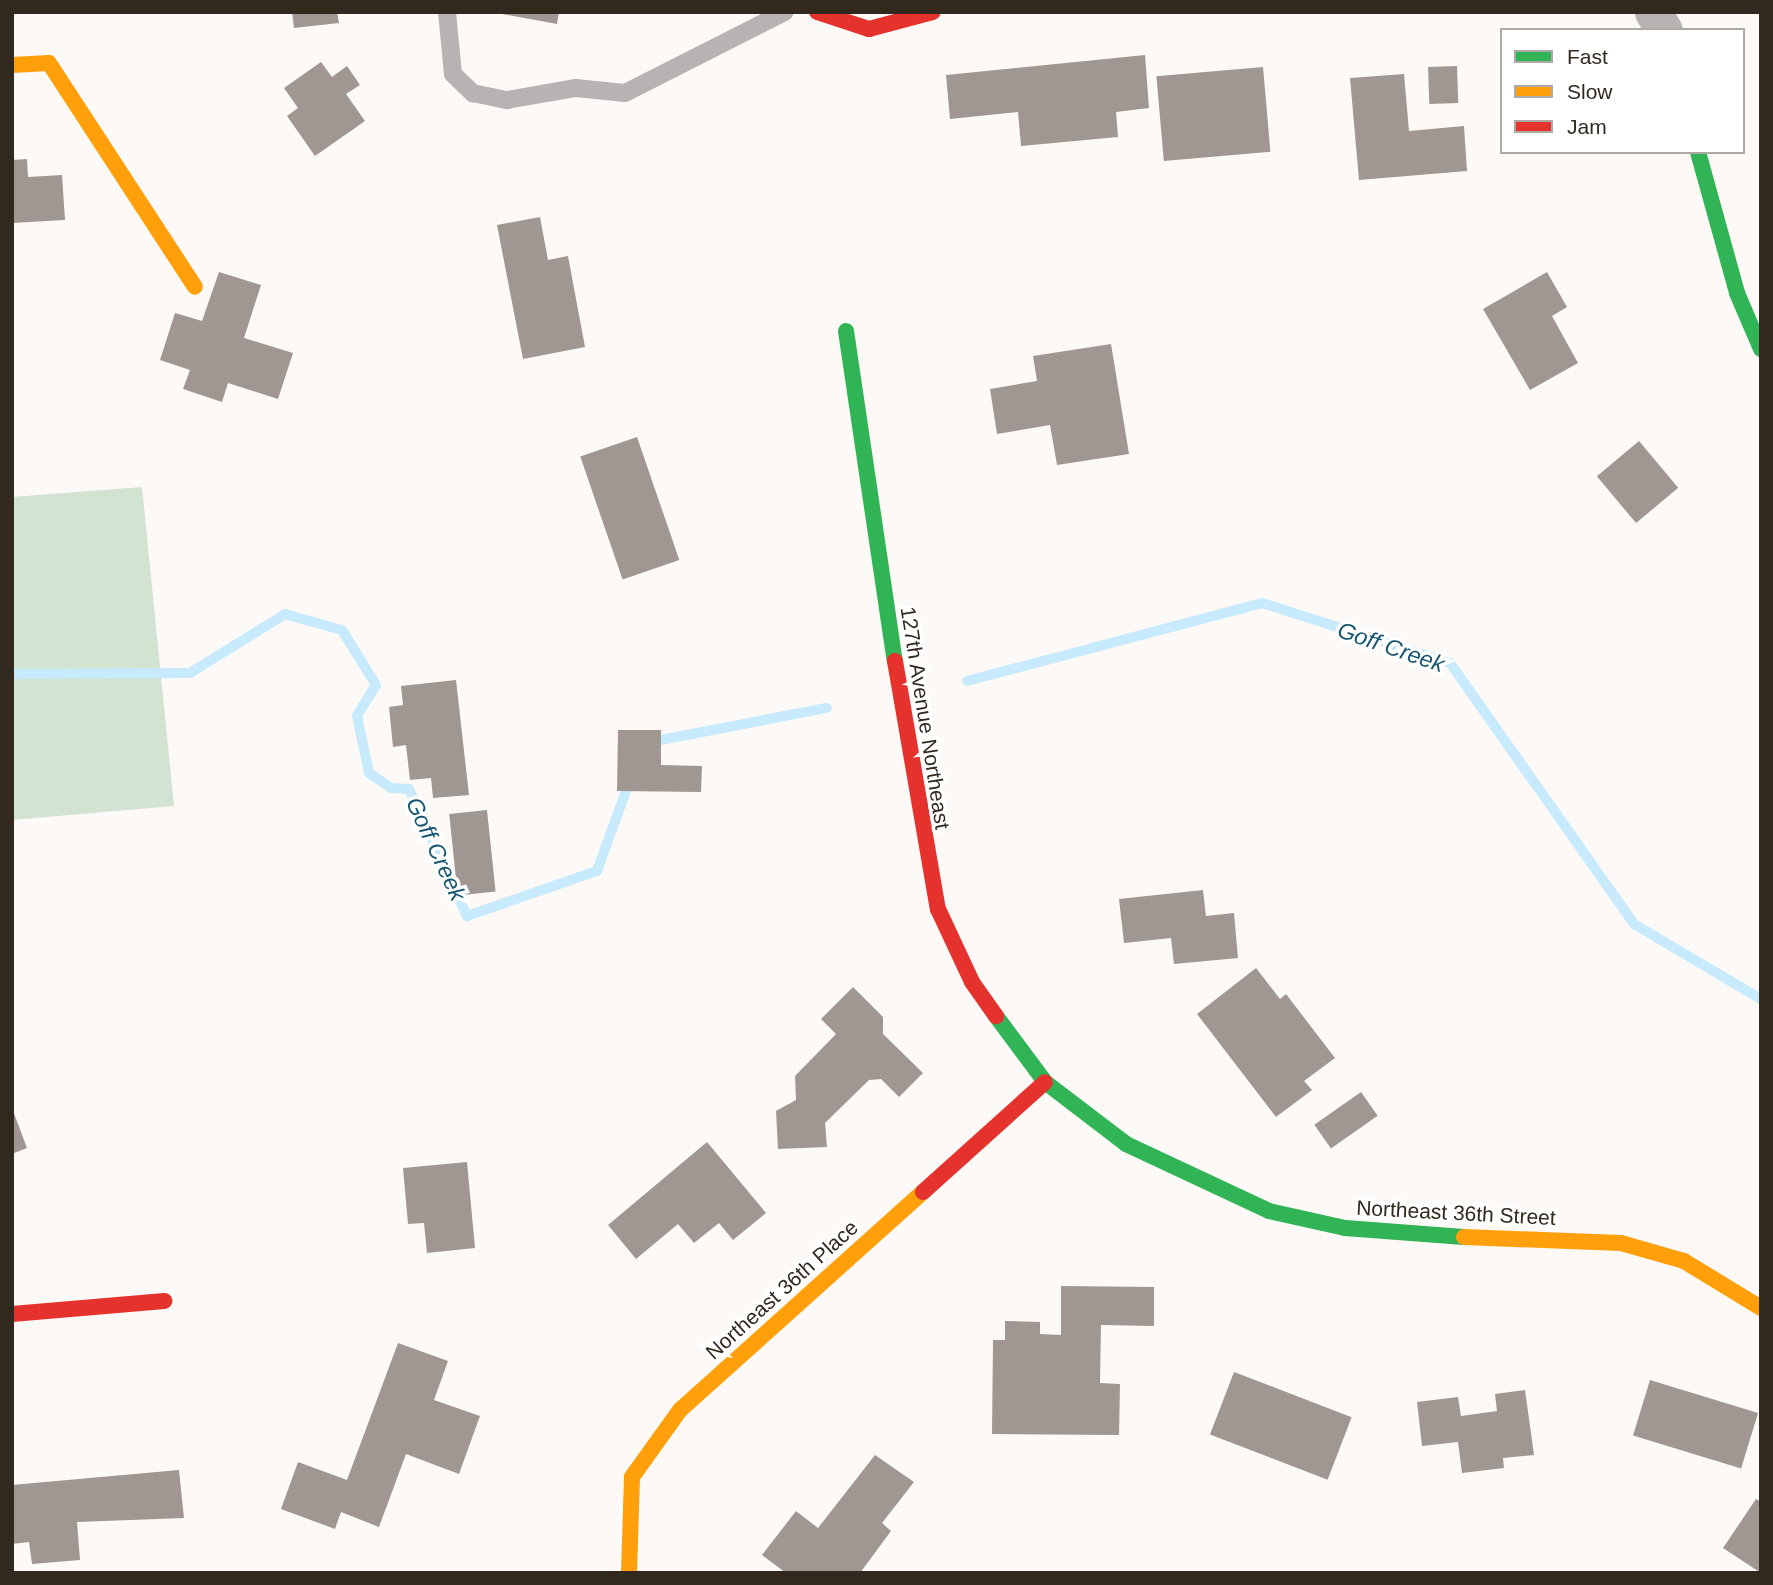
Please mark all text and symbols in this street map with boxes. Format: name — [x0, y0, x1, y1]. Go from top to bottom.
legend — [1500, 28, 1745, 154]
text: Fast — [1567, 45, 1608, 68]
text: Slow — [1567, 80, 1613, 103]
text: Jam — [1567, 115, 1607, 138]
street label: 127th Avenue Northeast — [895, 604, 955, 832]
water label: Goff Creek — [1334, 616, 1448, 678]
water label: Goff Creek — [400, 793, 472, 905]
street label: Northeast 36th Street — [1356, 1195, 1556, 1231]
street label: Northeast 36th Place — [701, 1215, 863, 1365]

